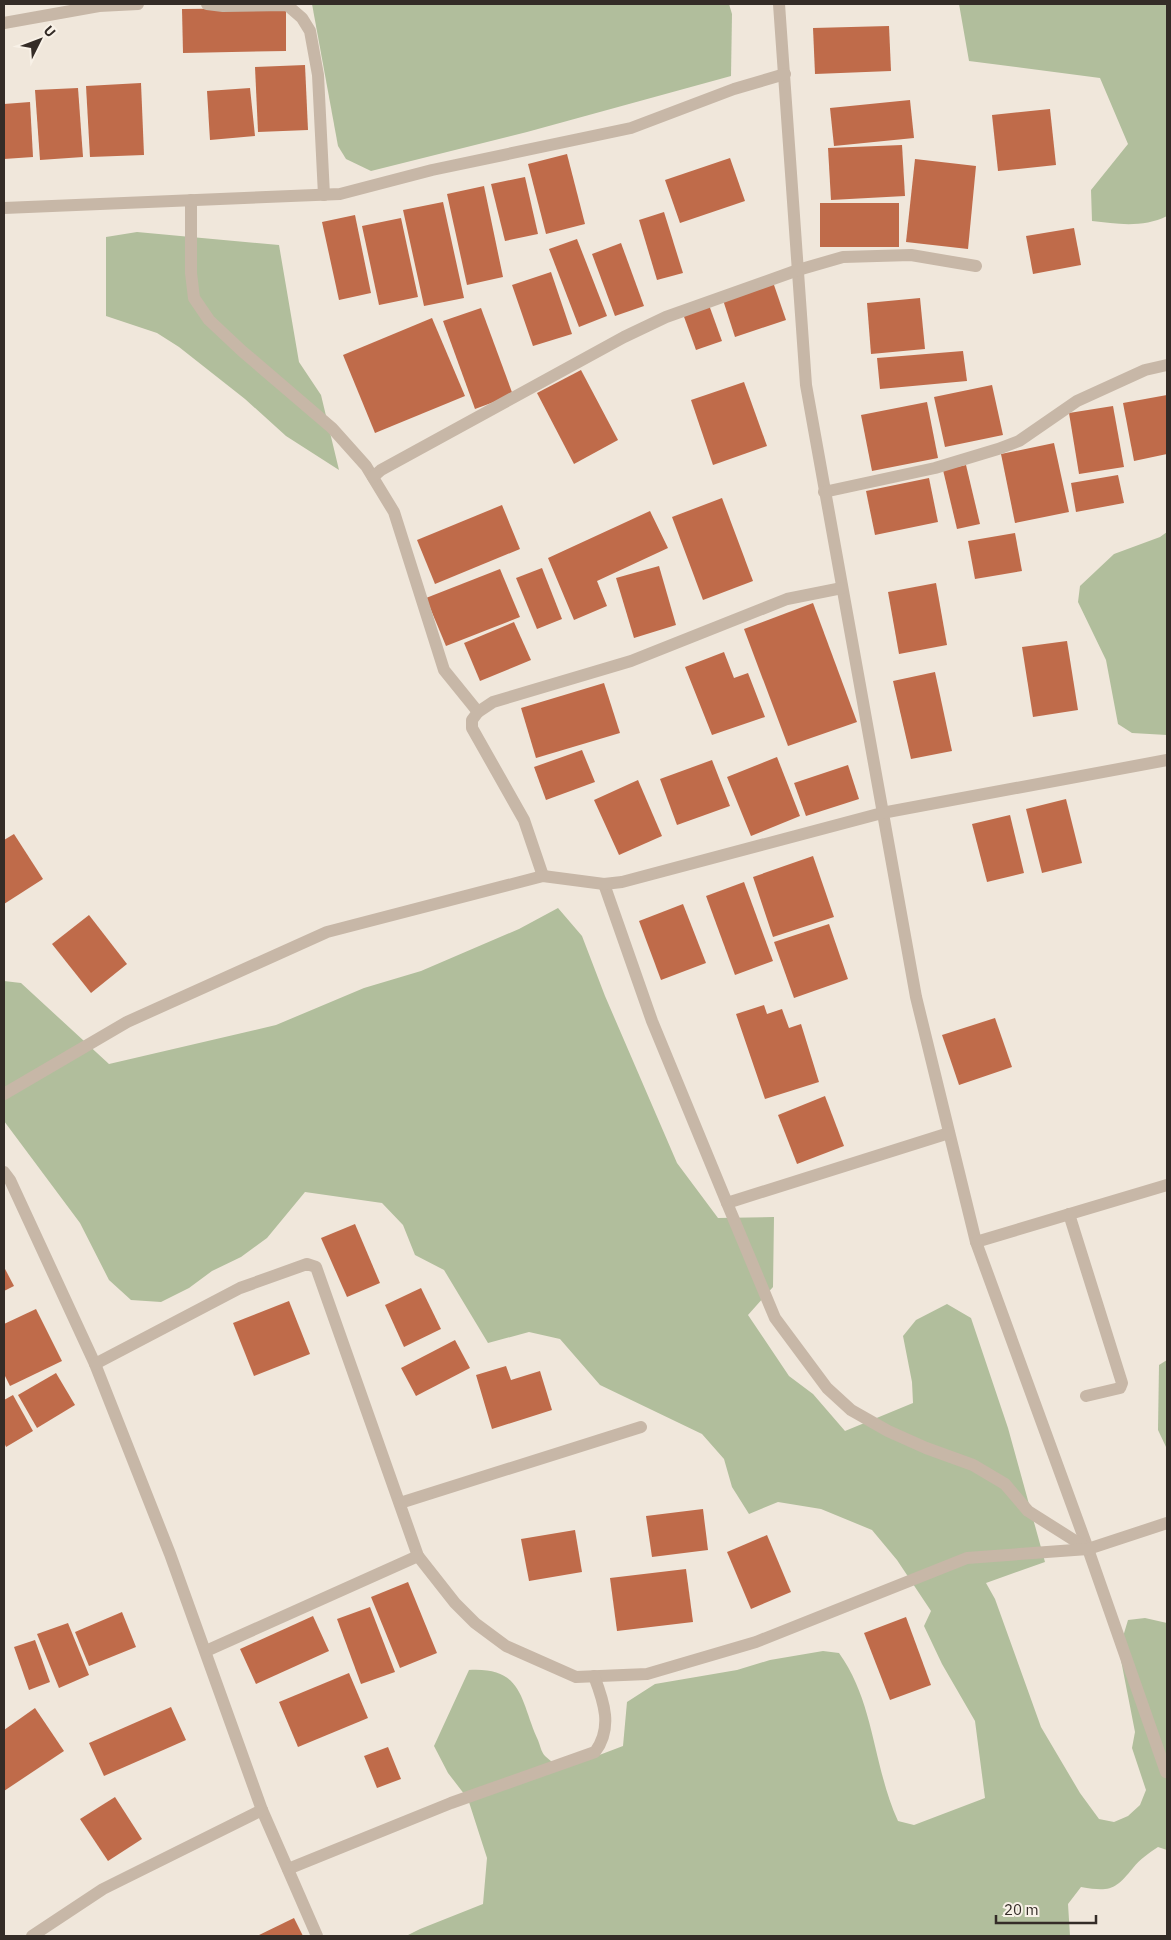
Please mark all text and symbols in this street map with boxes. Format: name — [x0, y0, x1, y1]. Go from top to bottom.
north arrow — [15, 15, 65, 65]
text: U — [40, 22, 60, 41]
scale bar — [996, 1892, 1096, 1924]
text: 20 m — [1004, 1900, 1039, 1919]

